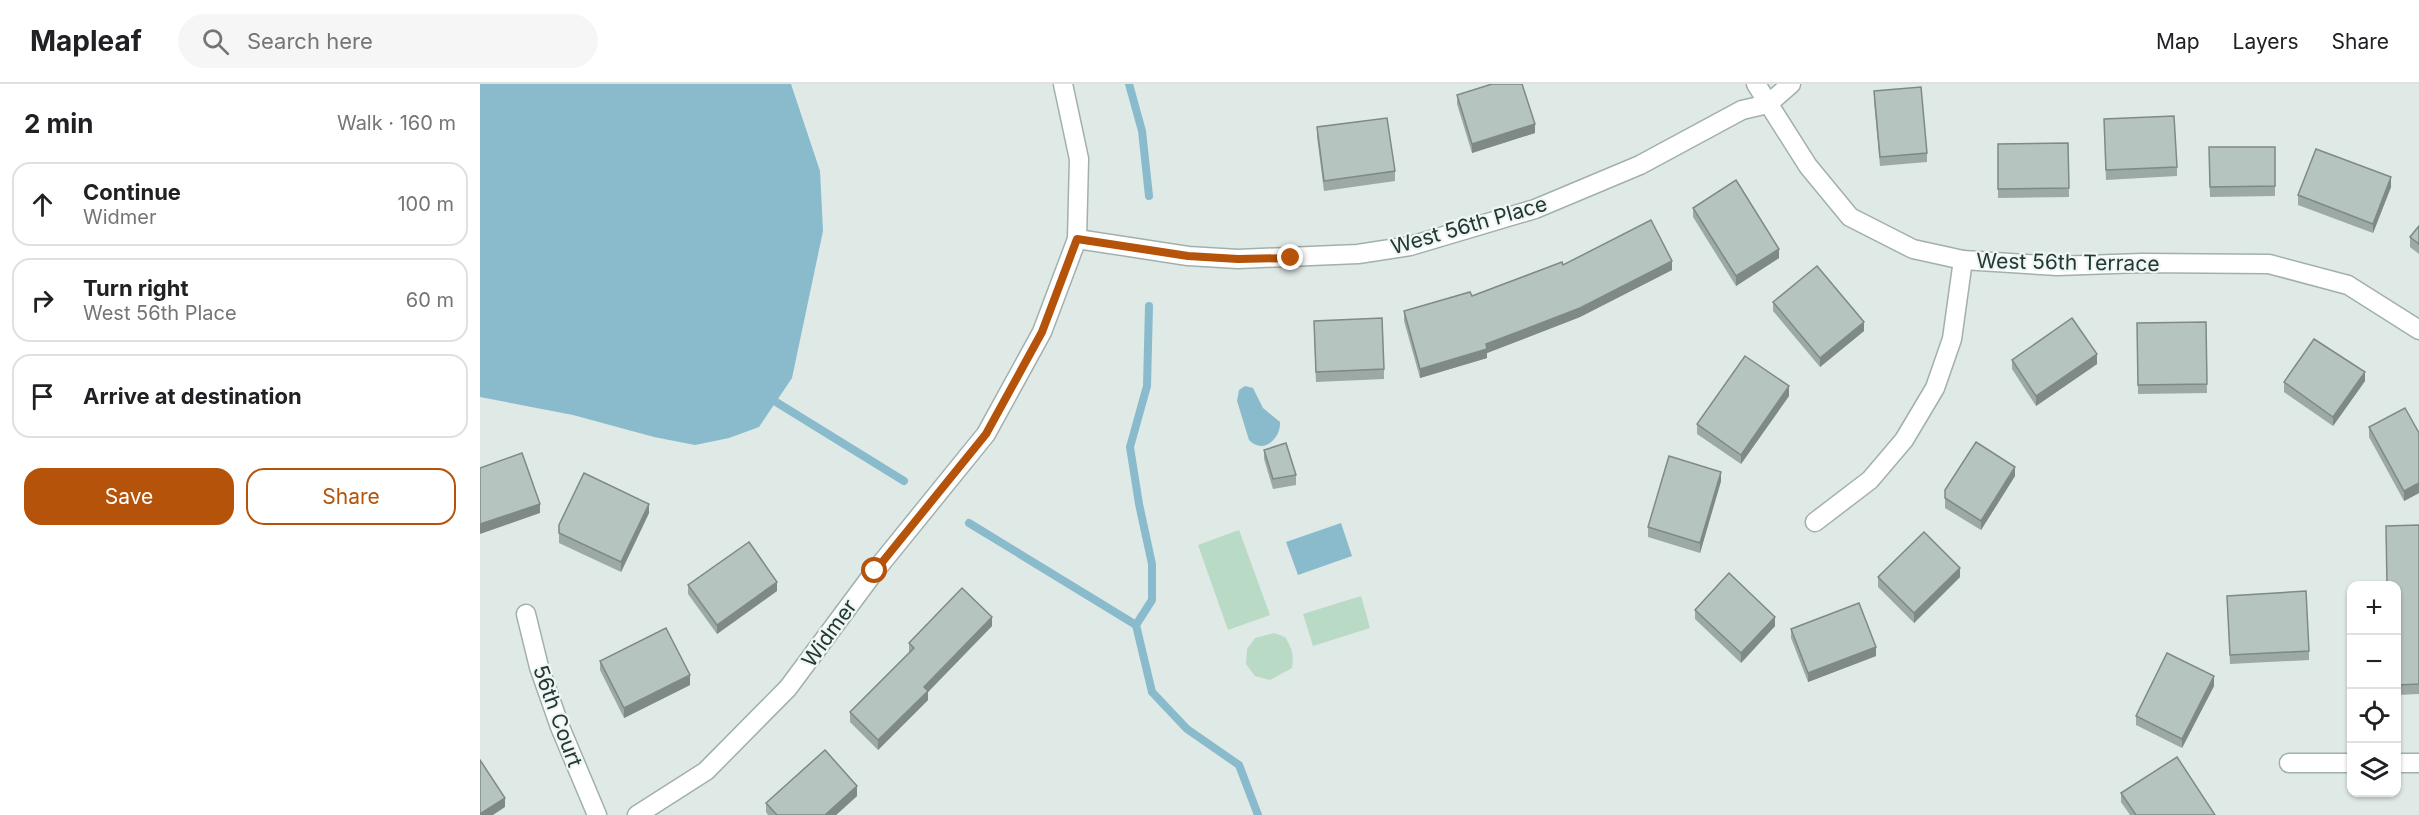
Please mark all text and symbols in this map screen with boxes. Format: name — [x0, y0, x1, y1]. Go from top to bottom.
search box — [178, 14, 598, 68]
text: Mapleaf — [30, 24, 142, 58]
icon: search — [199, 25, 232, 58]
text: Search here — [247, 28, 373, 54]
text: Map — [2156, 29, 2200, 54]
text: Layers — [2233, 29, 2299, 54]
text: Share — [2332, 29, 2389, 54]
text: 2 min — [24, 108, 94, 139]
text: Walk · 160 m — [337, 111, 456, 135]
text: Continue — [83, 179, 181, 205]
icon: ahead — [26, 188, 59, 221]
street label: West 56th Place — [1388, 191, 1550, 259]
text: 100 m — [397, 192, 454, 216]
text: Widmer — [83, 205, 157, 229]
route end — [1277, 244, 1303, 270]
street label: West 56th Terrace — [1976, 248, 2160, 276]
text: Turn right — [83, 275, 189, 301]
icon: right — [26, 284, 59, 317]
text: 60 m — [406, 288, 454, 312]
text: West 56th Place — [83, 301, 237, 325]
icon: arrive — [26, 380, 59, 413]
text: Arrive at destination — [83, 383, 302, 409]
button: Save — [24, 468, 234, 525]
button: Share — [246, 468, 456, 525]
route start — [861, 557, 887, 583]
map controls — [2347, 581, 2401, 797]
button: + — [2347, 581, 2401, 635]
street label: Widmer — [796, 594, 862, 672]
button: − — [2347, 635, 2401, 689]
street label: 56th Court — [528, 662, 588, 770]
button: locate — [2347, 689, 2401, 743]
button: layers — [2347, 743, 2401, 797]

